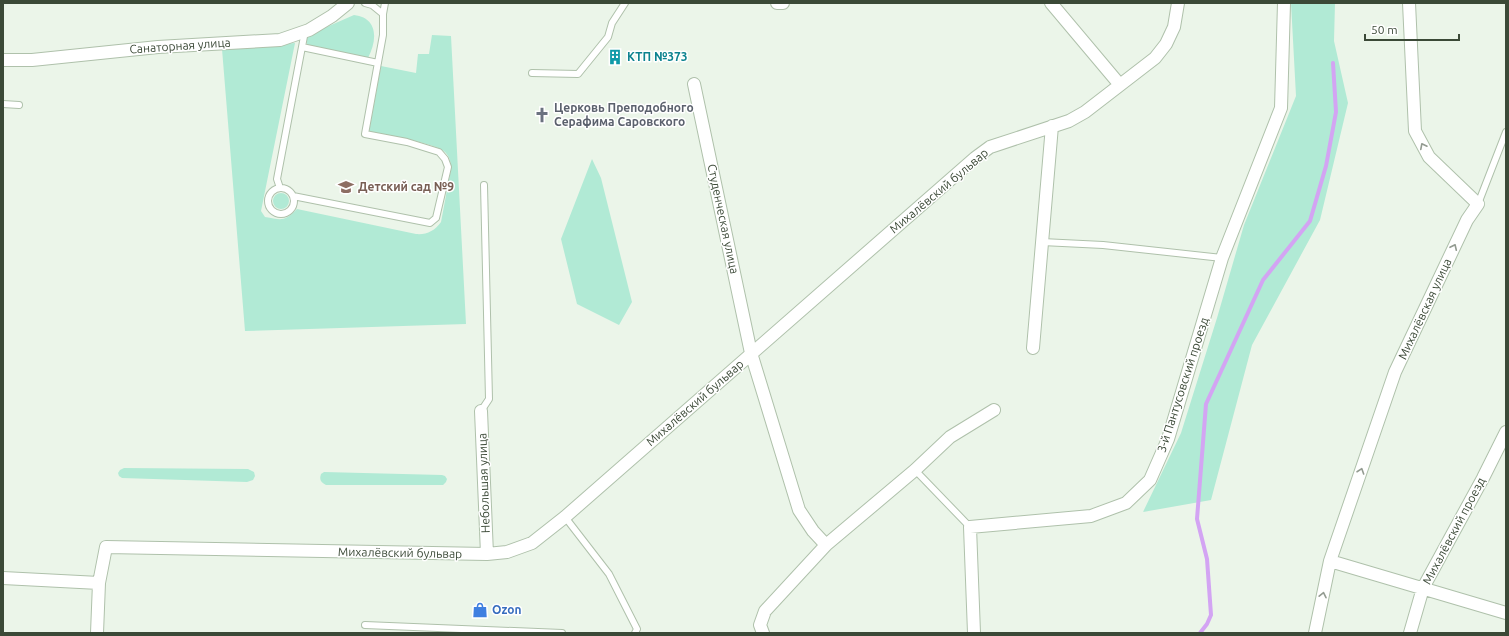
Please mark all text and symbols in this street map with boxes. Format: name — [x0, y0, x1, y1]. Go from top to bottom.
scale bar — [1365, 16, 1459, 42]
text: 50 m — [1371, 23, 1398, 36]
street label: Санаторная улица — [129, 35, 231, 56]
building icon: КТП №373 — [606, 48, 624, 66]
place label: КТП №373 — [627, 50, 688, 63]
place label: Церковь Преподобного Серафима Саровского — [554, 101, 694, 128]
church icon: Церковь Преподобного Серафима Саровского — [533, 106, 551, 124]
one-way arrow — [1420, 143, 1428, 150]
street label: Михалёвский бульвар — [887, 146, 991, 236]
street label: Студенческая улица — [706, 163, 741, 275]
school or university icon: Детский сад №9 — [337, 178, 355, 196]
place label: Детский сад №9 — [358, 180, 454, 193]
one-way arrow — [1449, 244, 1457, 252]
street label: Михалёвская улица — [1395, 256, 1454, 361]
street label: 3-й Пантусовский проезд — [1155, 316, 1211, 454]
street label: Михалёвский бульвар — [643, 357, 746, 448]
street label: Небольшая улица — [475, 433, 492, 533]
one-way arrow — [1356, 467, 1365, 474]
street label: Михалёвский проезд — [1420, 475, 1487, 586]
street label: Михалёвский бульвар — [338, 545, 462, 560]
one-way arrow — [1319, 592, 1327, 598]
shop icon: Ozon — [471, 601, 489, 619]
place label: Ozon — [492, 603, 521, 616]

